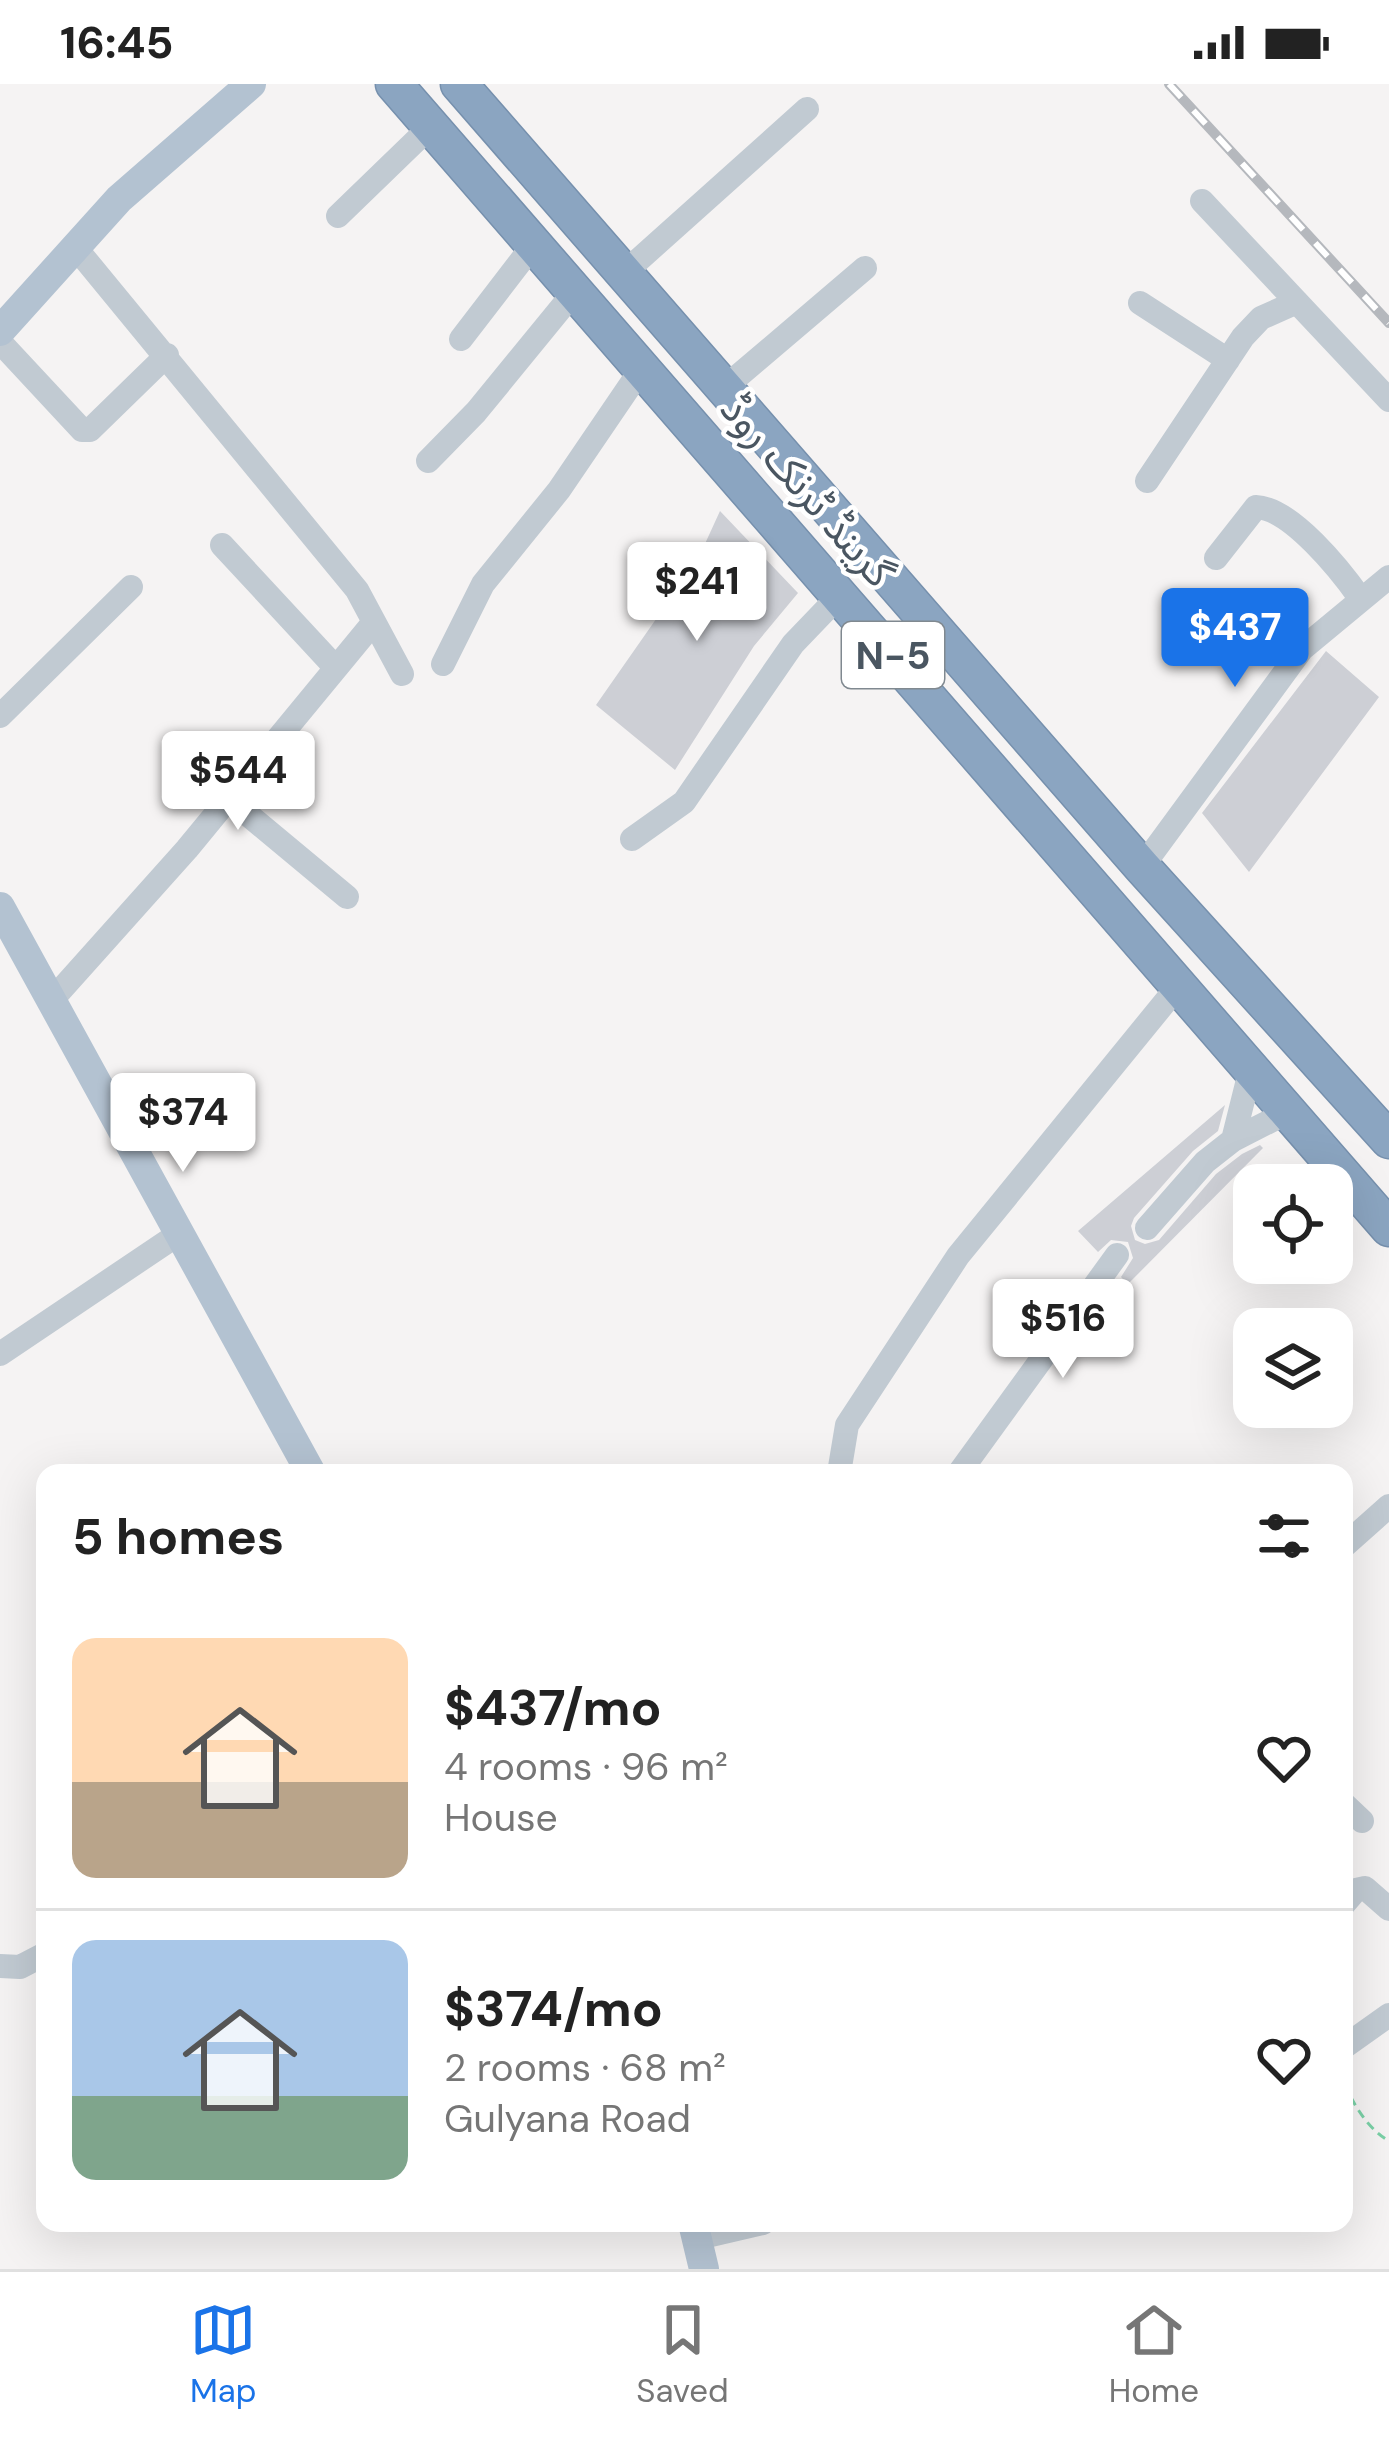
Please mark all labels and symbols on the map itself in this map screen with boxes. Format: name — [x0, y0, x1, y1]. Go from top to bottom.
street label: گرینڈ ٹرنک روڈ — [709, 382, 907, 599]
pin: $241 — [626, 542, 768, 644]
pin: $437 — [1164, 588, 1306, 690]
road number: N-5 — [842, 622, 944, 688]
pin: $544 — [167, 731, 309, 833]
pin: $374 — [112, 1073, 254, 1175]
pin: $516 — [992, 1279, 1134, 1381]

